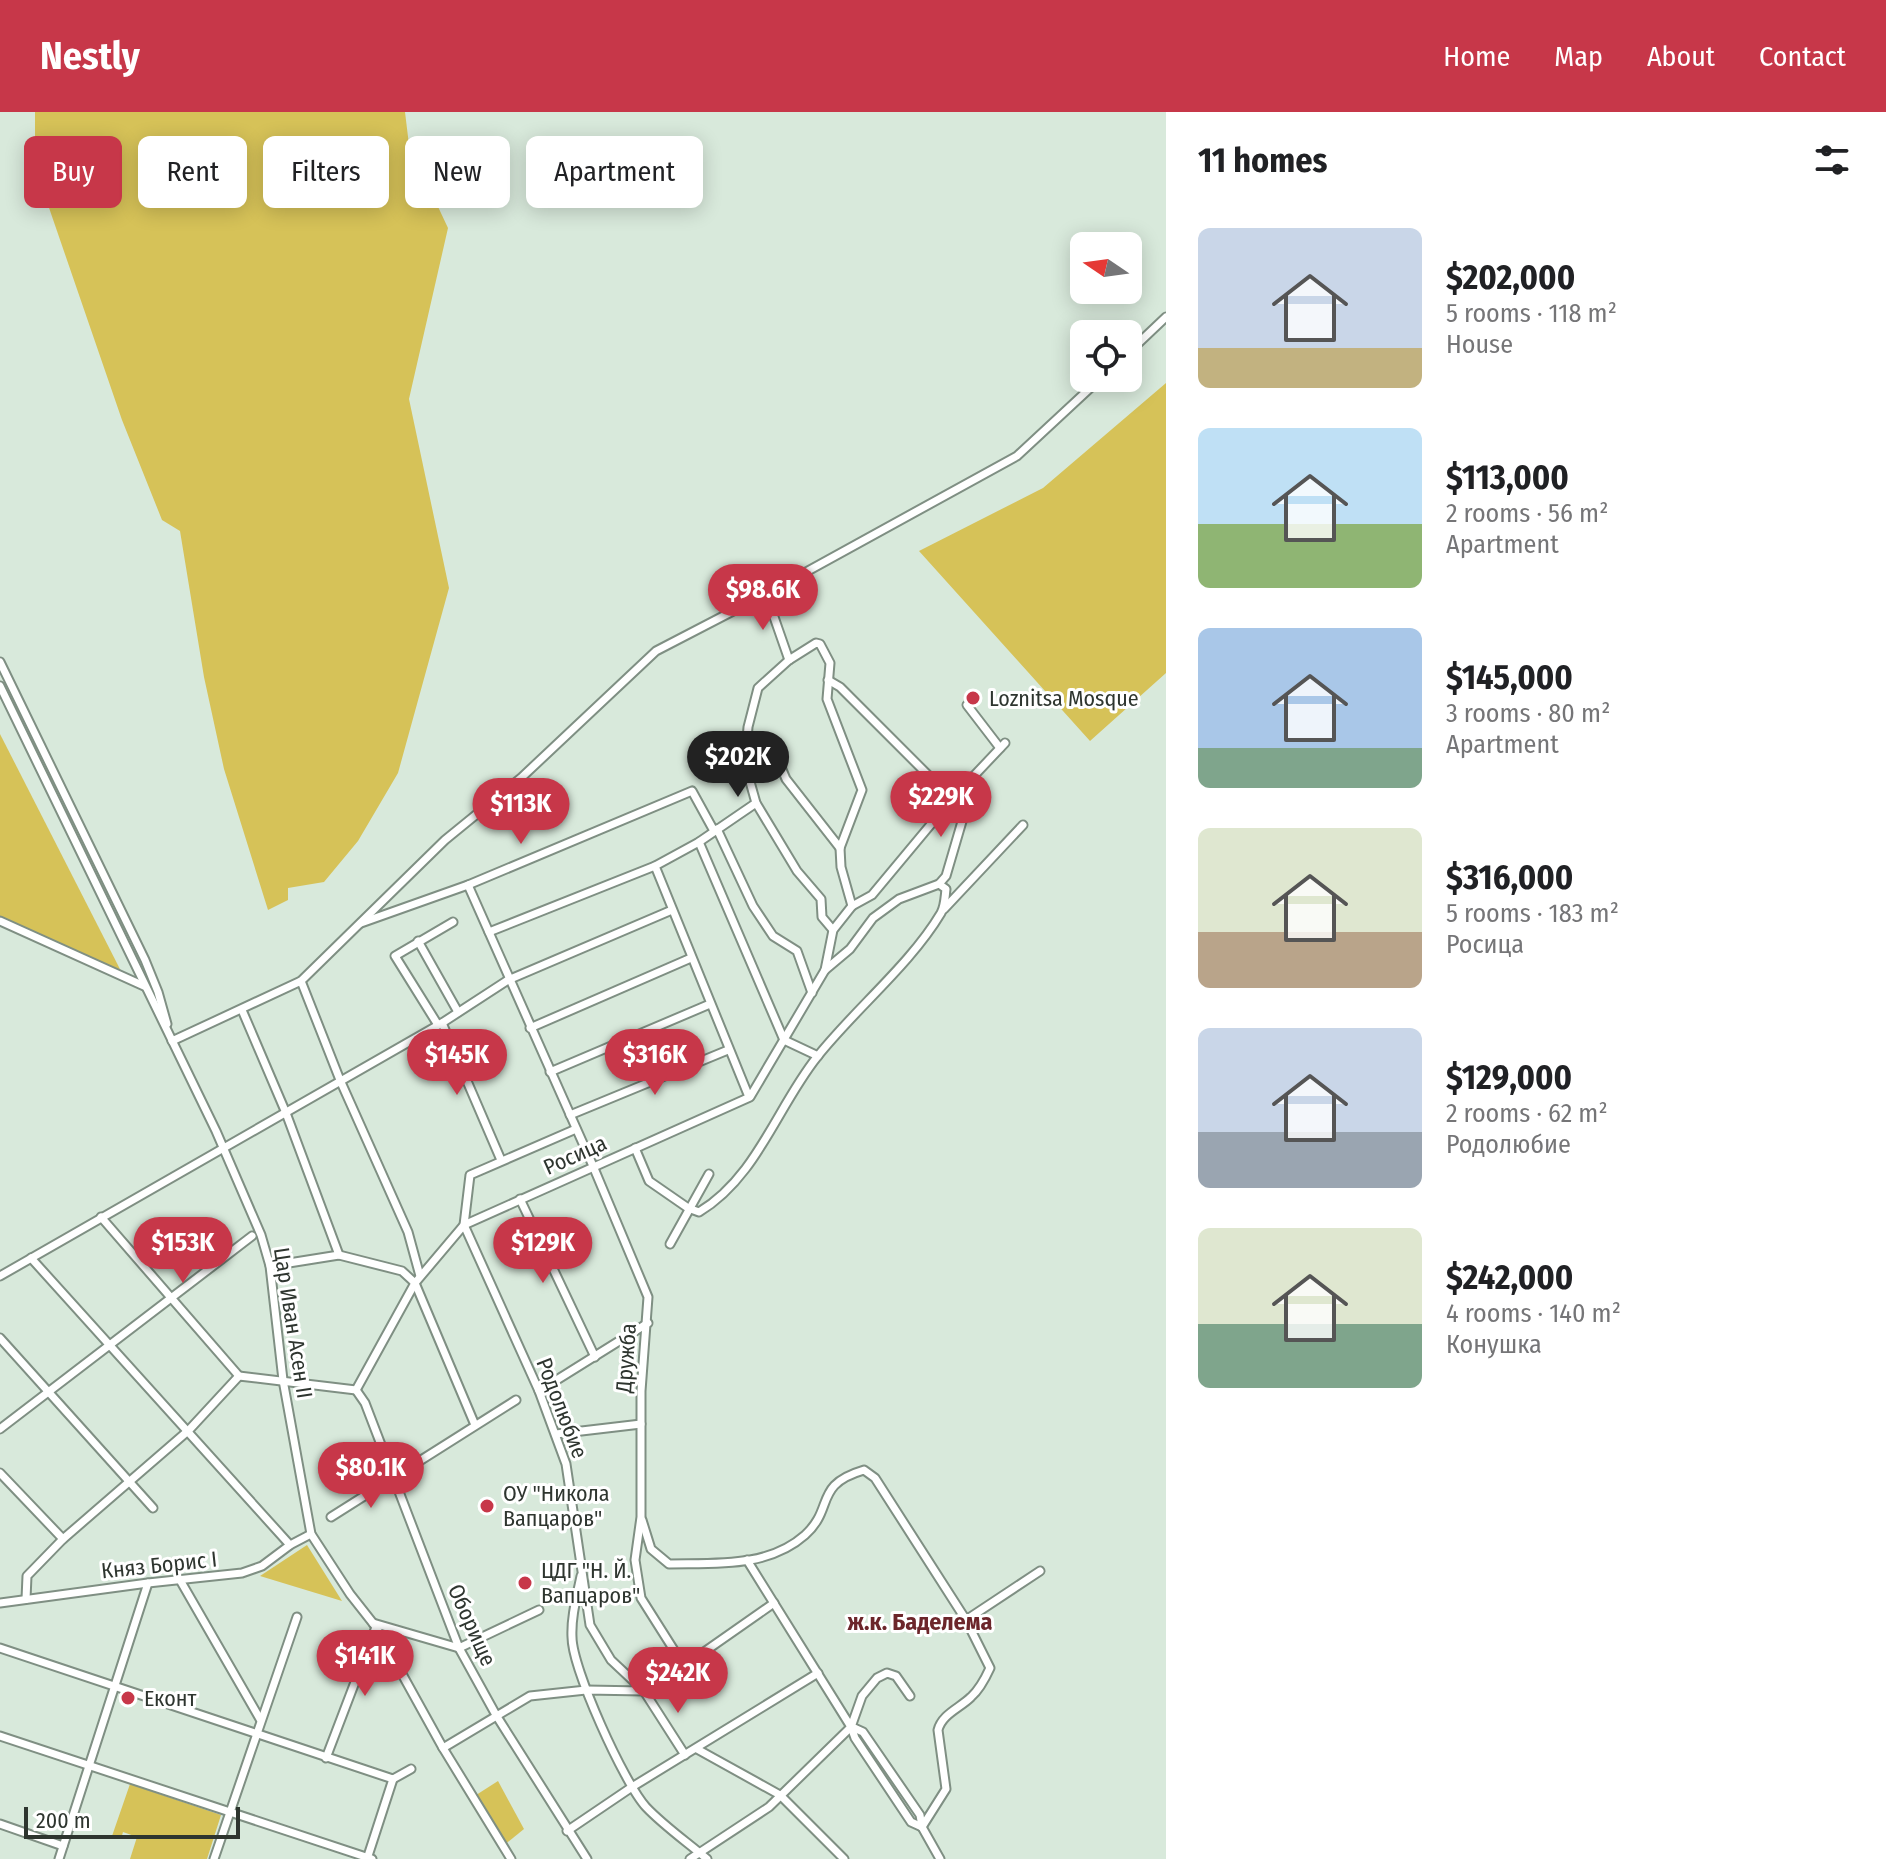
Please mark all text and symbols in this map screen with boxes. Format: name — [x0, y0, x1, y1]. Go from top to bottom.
text: Nestly — [40, 33, 140, 79]
text: Home — [1443, 40, 1510, 73]
text: Map — [1554, 40, 1603, 73]
text: About — [1647, 40, 1715, 73]
text: Contact — [1759, 40, 1846, 73]
chip: Buy — [24, 136, 122, 208]
chip: Rent — [138, 136, 247, 208]
chip: Filters — [263, 136, 389, 208]
chip: New — [405, 136, 510, 208]
chip: Apartment — [526, 136, 703, 208]
icon: filters — [1810, 138, 1854, 182]
text: 11 homes — [1198, 140, 1327, 181]
north arrow — [1070, 232, 1142, 304]
map controls — [1070, 232, 1142, 392]
text: $202,000 — [1446, 257, 1575, 298]
icon: home — [1262, 260, 1358, 356]
text: 5 rooms · 118 m² — [1446, 298, 1617, 329]
button: locate — [1070, 320, 1142, 392]
text: House — [1446, 329, 1513, 360]
text: $113,000 — [1446, 457, 1569, 498]
icon: home — [1262, 460, 1358, 556]
text: 2 rooms · 56 m² — [1446, 498, 1608, 529]
text: Apartment — [1446, 529, 1559, 560]
pin: $98.6K — [698, 564, 828, 632]
text: $98.6K — [726, 574, 800, 605]
text: $145,000 — [1446, 657, 1573, 698]
icon: home — [1262, 660, 1358, 756]
place label: Loznitsa Mosque — [989, 685, 1139, 712]
marker: Loznitsa Mosque — [964, 689, 982, 707]
text: 3 rooms · 80 m² — [1446, 698, 1610, 729]
text: Apartment — [1446, 729, 1559, 760]
pin: $202K — [682, 731, 794, 799]
text: $202K — [705, 741, 771, 772]
pin: $229K — [885, 771, 997, 839]
pin: $113K — [465, 778, 577, 846]
text: $229K — [908, 781, 974, 812]
text: $113K — [491, 788, 551, 819]
text: $316,000 — [1446, 857, 1573, 898]
icon: home — [1262, 860, 1358, 956]
text: 5 rooms · 183 m² — [1446, 898, 1619, 929]
text: Росица — [1446, 929, 1524, 960]
pin: $145K — [401, 1029, 513, 1097]
pin: $316K — [599, 1029, 711, 1097]
text: $145K — [425, 1039, 489, 1070]
text: $316K — [623, 1039, 687, 1070]
text: $129,000 — [1446, 1057, 1572, 1098]
icon: home — [1262, 1060, 1358, 1156]
text: 2 rooms · 62 m² — [1446, 1098, 1608, 1129]
street label: Росица — [539, 1129, 611, 1181]
text: Родолюбие — [1446, 1129, 1571, 1160]
pin: $153K — [127, 1217, 239, 1285]
pin: $129K — [487, 1217, 599, 1285]
text: $153K — [152, 1227, 214, 1258]
text: $129K — [511, 1227, 575, 1258]
street label: Цар Иван Асен II — [268, 1245, 318, 1401]
text: $242,000 — [1446, 1257, 1573, 1298]
icon: home — [1262, 1260, 1358, 1356]
text: 4 rooms · 140 m² — [1446, 1298, 1621, 1329]
street label: Дружба — [610, 1322, 642, 1395]
text: Конушка — [1446, 1329, 1542, 1360]
street label: Родолюбие — [530, 1354, 594, 1462]
pin: $80.1K — [306, 1442, 436, 1510]
text: $80.1K — [336, 1452, 406, 1483]
place label: ОУ "Никола Вапцаров" — [503, 1480, 610, 1532]
marker: ОУ "Никола Вапцаров" — [478, 1497, 496, 1515]
street label: Княз Борис I — [100, 1545, 218, 1585]
place label: ЦДГ "Н. Й. Вапцаров" — [541, 1557, 640, 1609]
marker: ЦДГ "Н. Й. Вапцаров" — [516, 1574, 534, 1592]
street label: Оборище — [442, 1580, 502, 1670]
district label: ж.к. Баделема — [847, 1608, 993, 1636]
pin: $141K — [309, 1630, 421, 1698]
text: $141K — [335, 1640, 395, 1671]
pin: $242K — [622, 1647, 734, 1715]
text: $242K — [646, 1657, 710, 1688]
place label: Еконт — [144, 1685, 197, 1712]
marker: Еконт — [119, 1689, 137, 1707]
scale bar — [24, 1803, 240, 1839]
text: 200 m — [36, 1807, 91, 1834]

